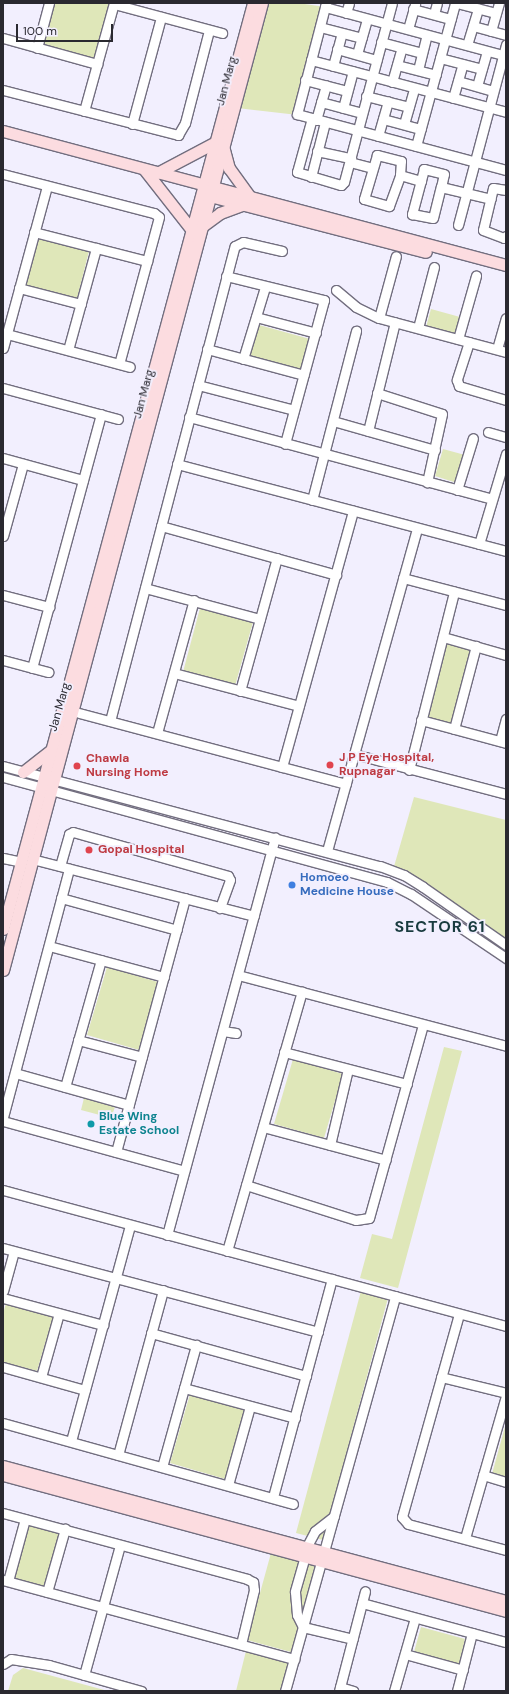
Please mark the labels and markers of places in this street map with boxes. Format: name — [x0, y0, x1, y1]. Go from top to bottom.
place label: J P Eye Hospital, Rupnagar — [339, 751, 434, 779]
place label: Chawla Nursing Home — [86, 752, 168, 780]
marker: J P Eye Hospital, Rupnagar — [324, 759, 336, 771]
marker: Chawla Nursing Home — [71, 760, 83, 772]
place label: Gopal Hospital — [98, 843, 184, 857]
marker: Gopal Hospital — [83, 844, 95, 856]
place label: Homoeo Medicine House — [300, 871, 394, 899]
marker: Homoeo Medicine House — [287, 880, 297, 890]
place label: Blue Wing Estate School — [99, 1110, 179, 1138]
marker: Blue Wing Estate School — [86, 1119, 96, 1129]

